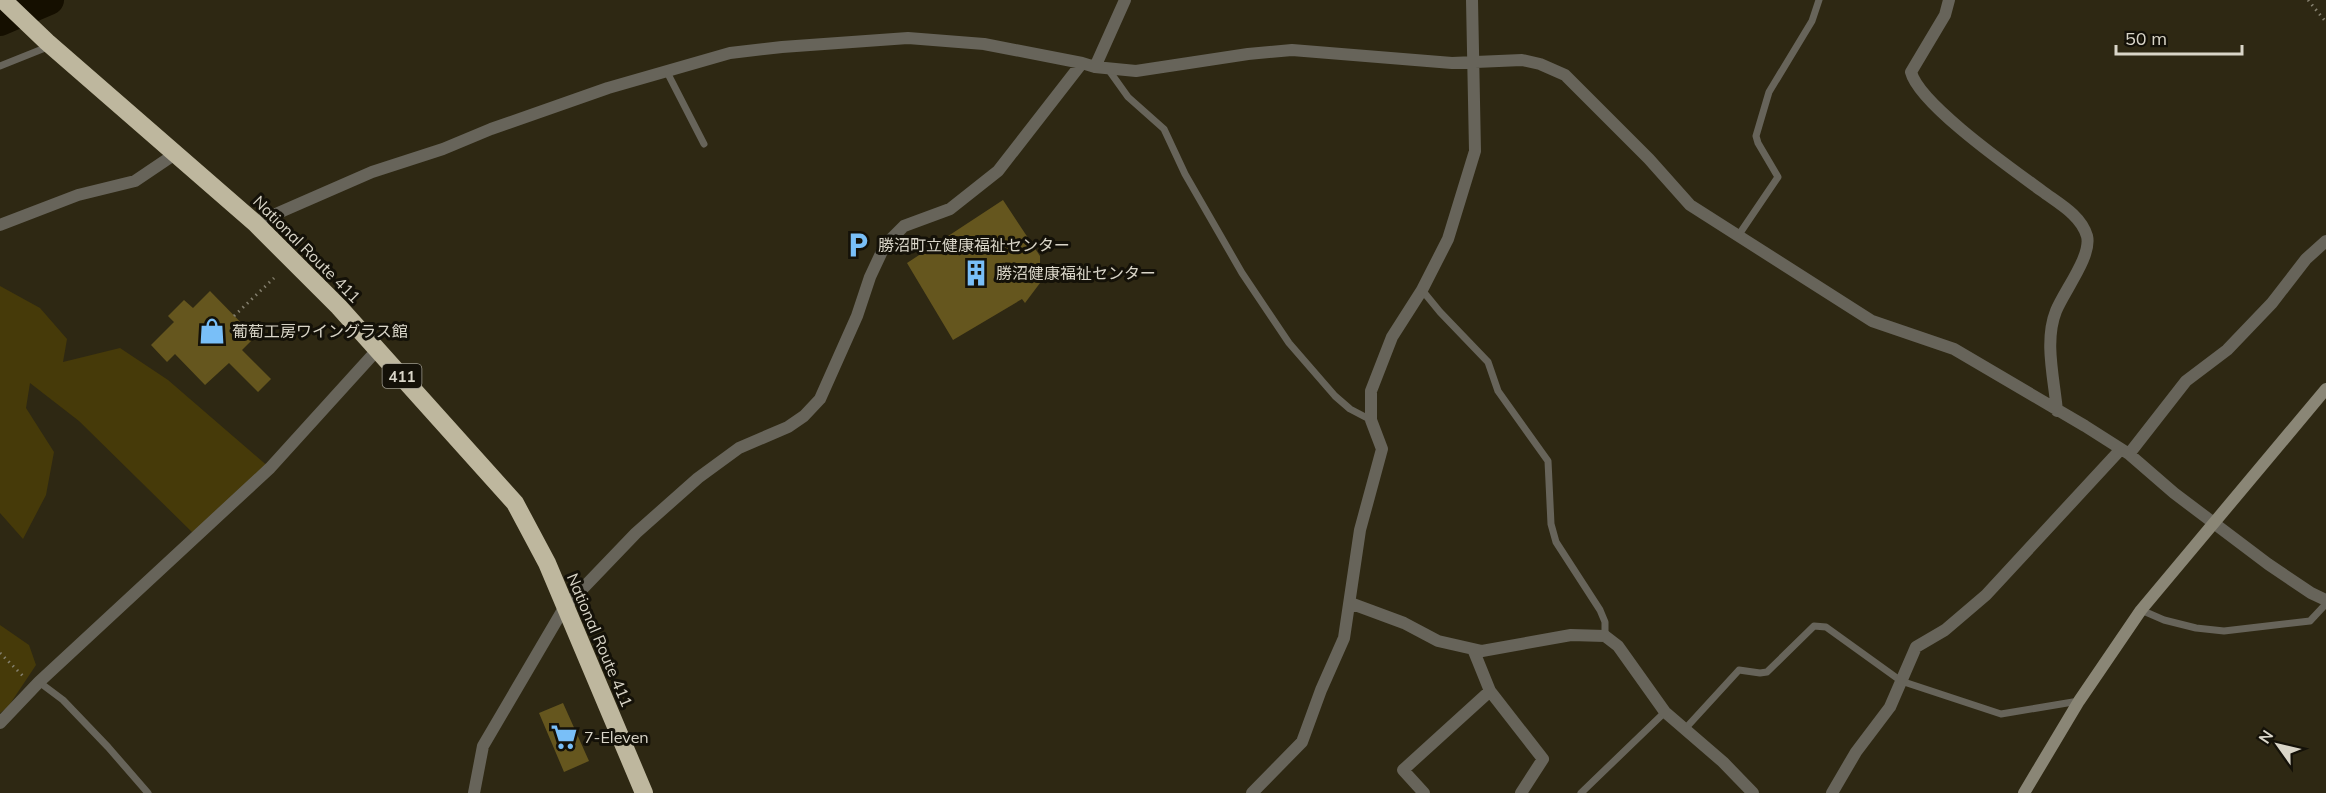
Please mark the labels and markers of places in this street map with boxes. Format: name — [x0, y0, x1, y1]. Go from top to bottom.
parking icon: 勝沼町立健康福祉センター — [843, 230, 873, 260]
place label: 勝沼町立健康福祉センター — [878, 235, 1070, 255]
building icon: 勝沼健康福祉センター — [961, 258, 991, 288]
place label: 勝沼健康福祉センター — [996, 263, 1156, 283]
shop icon: 葡萄工房ワイングラス館 — [197, 316, 227, 346]
place label: 葡萄工房ワイングラス館 — [232, 321, 408, 341]
supermarket icon: 7-Eleven — [549, 722, 579, 752]
place label: 7-Eleven — [584, 727, 649, 747]

